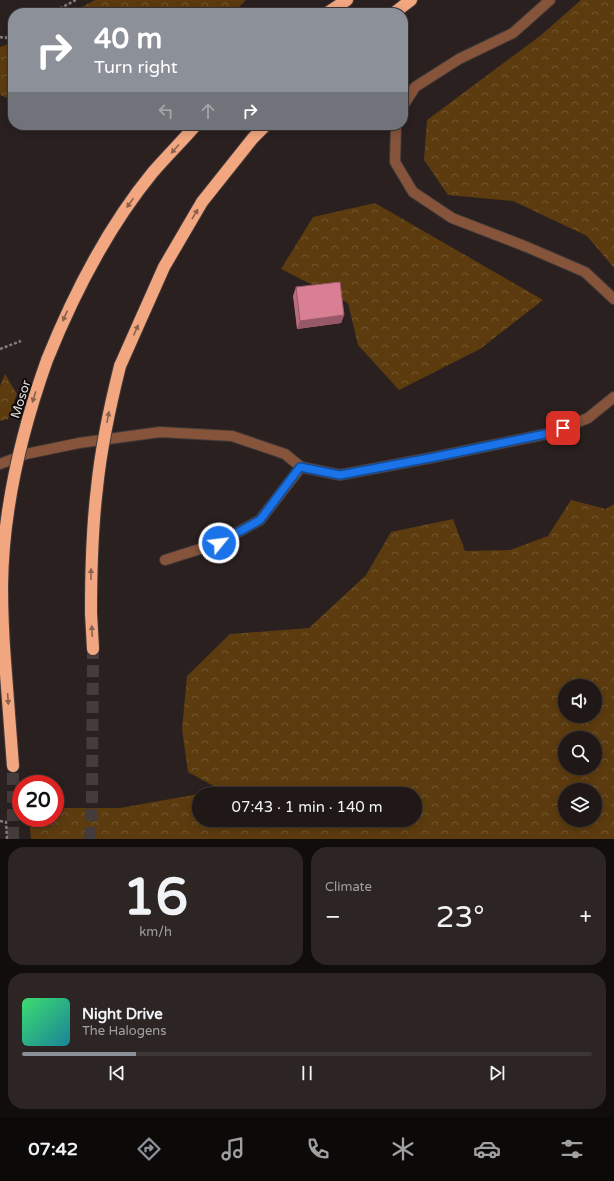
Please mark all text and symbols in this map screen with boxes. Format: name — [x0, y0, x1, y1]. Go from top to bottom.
text: 40 m — [94, 22, 162, 56]
icon: right — [28, 24, 80, 76]
text: Turn right — [94, 56, 178, 78]
icon: left — [155, 100, 177, 122]
icon: ahead — [197, 100, 219, 122]
icon: right — [239, 100, 261, 122]
one-way arrow — [171, 144, 180, 153]
one-way arrow — [126, 198, 134, 209]
one-way arrow — [191, 208, 198, 220]
one-way arrow — [62, 310, 68, 322]
one-way arrow — [133, 324, 139, 335]
street label: Mosor — [7, 378, 35, 421]
one-way arrow — [31, 391, 37, 403]
one-way arrow — [105, 411, 111, 423]
pin — [546, 411, 580, 445]
icon: arrive — [552, 417, 574, 439]
position arrow — [198, 522, 240, 564]
one-way arrow — [88, 567, 94, 580]
one-way arrow — [89, 625, 96, 637]
map controls — [558, 679, 602, 827]
button: sound — [558, 679, 602, 723]
one-way arrow — [4, 693, 11, 705]
button: search — [558, 731, 602, 775]
speed limit sign: 20 — [12, 775, 64, 827]
button: layers — [558, 783, 602, 827]
text: 07:43 · 1 min · 140 m — [232, 798, 382, 816]
text: 16 — [123, 866, 188, 929]
text: Climate — [325, 879, 372, 895]
text: 23° — [436, 899, 485, 936]
text: − — [325, 904, 341, 930]
text: + — [580, 904, 592, 930]
text: km/h — [139, 924, 172, 940]
text: Night Drive — [82, 1005, 163, 1023]
text: The Halogens — [82, 1023, 166, 1039]
icon: previous — [106, 1062, 128, 1084]
icon: pause — [296, 1062, 318, 1084]
icon: next — [486, 1062, 508, 1084]
icon: directions — [135, 1135, 163, 1163]
icon: music — [219, 1135, 247, 1163]
icon: phone — [304, 1135, 332, 1163]
icon: climate — [389, 1135, 417, 1163]
icon: car — [473, 1135, 501, 1163]
icon: filters — [558, 1135, 586, 1163]
text: 07:42 — [28, 1138, 78, 1160]

